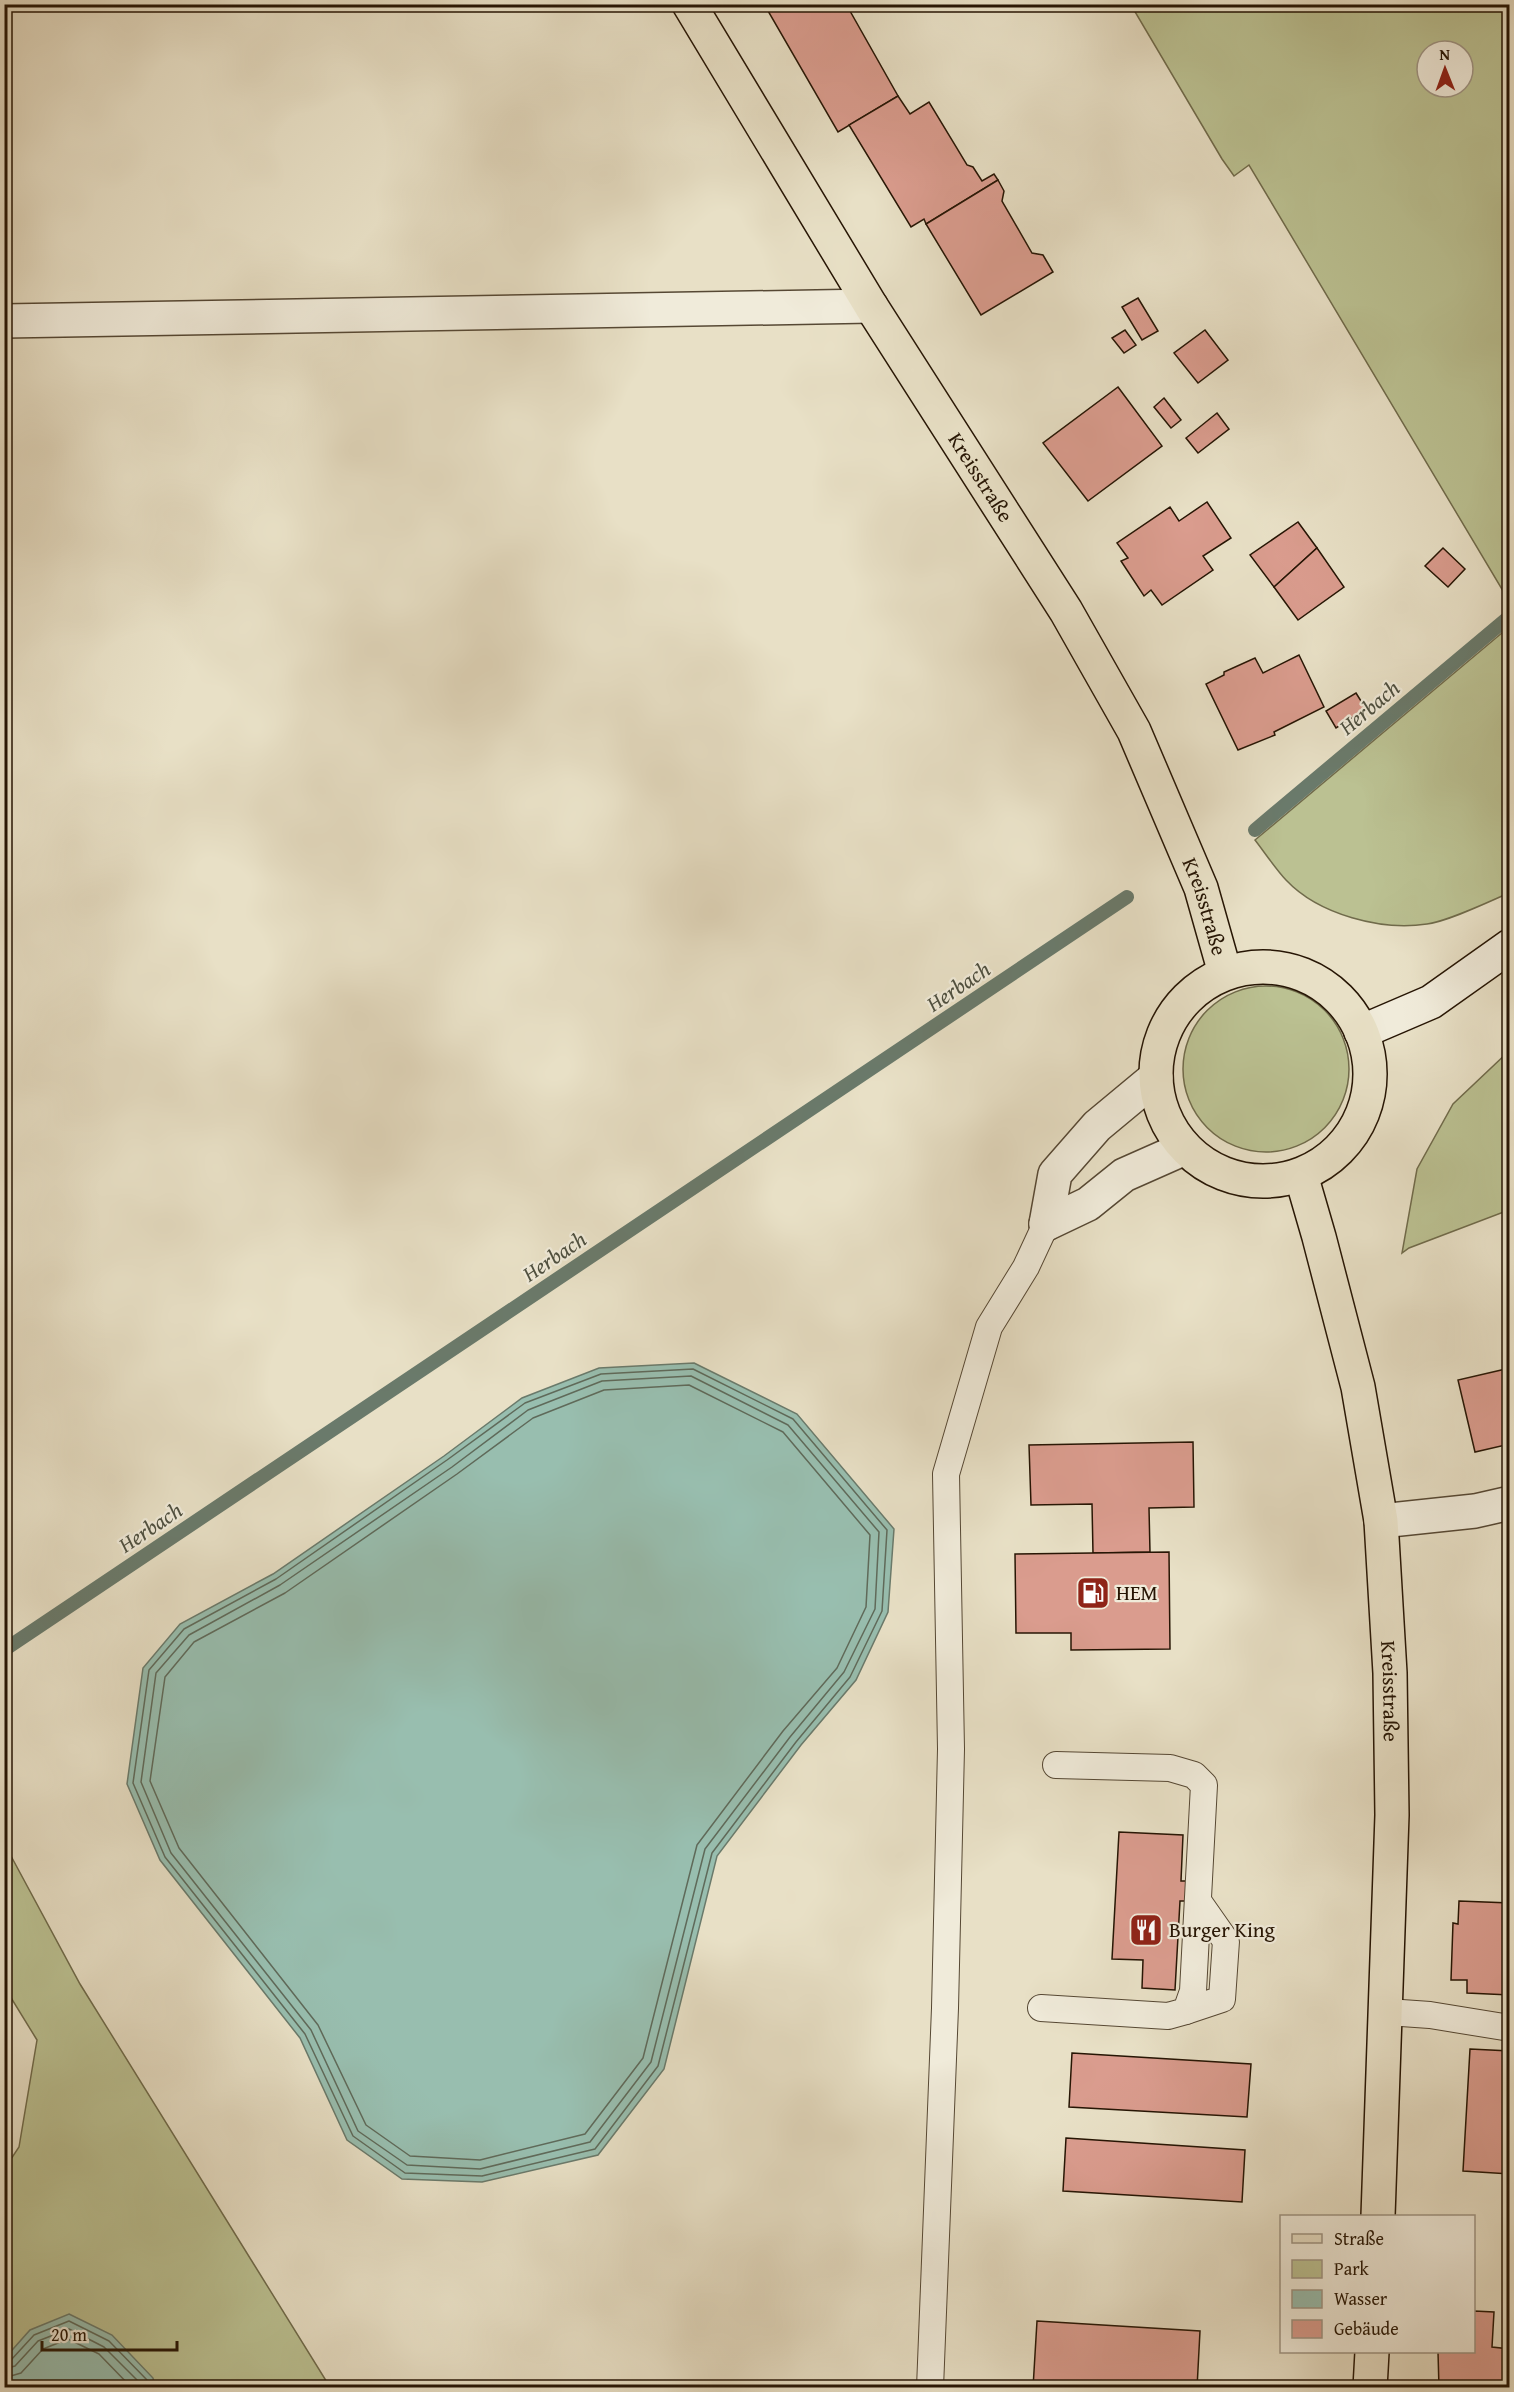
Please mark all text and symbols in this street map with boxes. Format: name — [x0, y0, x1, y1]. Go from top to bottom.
north arrow — [1415, 39, 1475, 99]
text: N — [1439, 42, 1451, 66]
street label: Kreisstraße — [941, 426, 1021, 528]
water label: Herbach — [1331, 672, 1406, 743]
street label: Kreisstraße — [1175, 852, 1235, 959]
water label: Herbach — [919, 953, 996, 1020]
water label: Herbach — [515, 1223, 592, 1290]
water label: Herbach — [111, 1494, 188, 1561]
fuel station icon: HEM — [1075, 1575, 1111, 1611]
place label: HEM — [1116, 1577, 1158, 1608]
street label: Kreisstraße — [1373, 1640, 1407, 1742]
restaurant icon: Burger King — [1128, 1912, 1164, 1948]
place label: Burger King — [1169, 1914, 1276, 1945]
legend — [1280, 2215, 1475, 2353]
text: Straße — [1334, 2225, 1384, 2252]
text: Park — [1334, 2255, 1370, 2282]
text: Wasser — [1334, 2285, 1388, 2312]
scale bar — [42, 2314, 177, 2352]
text: Gebäude — [1334, 2315, 1399, 2342]
text: 20 m — [51, 2321, 87, 2348]

